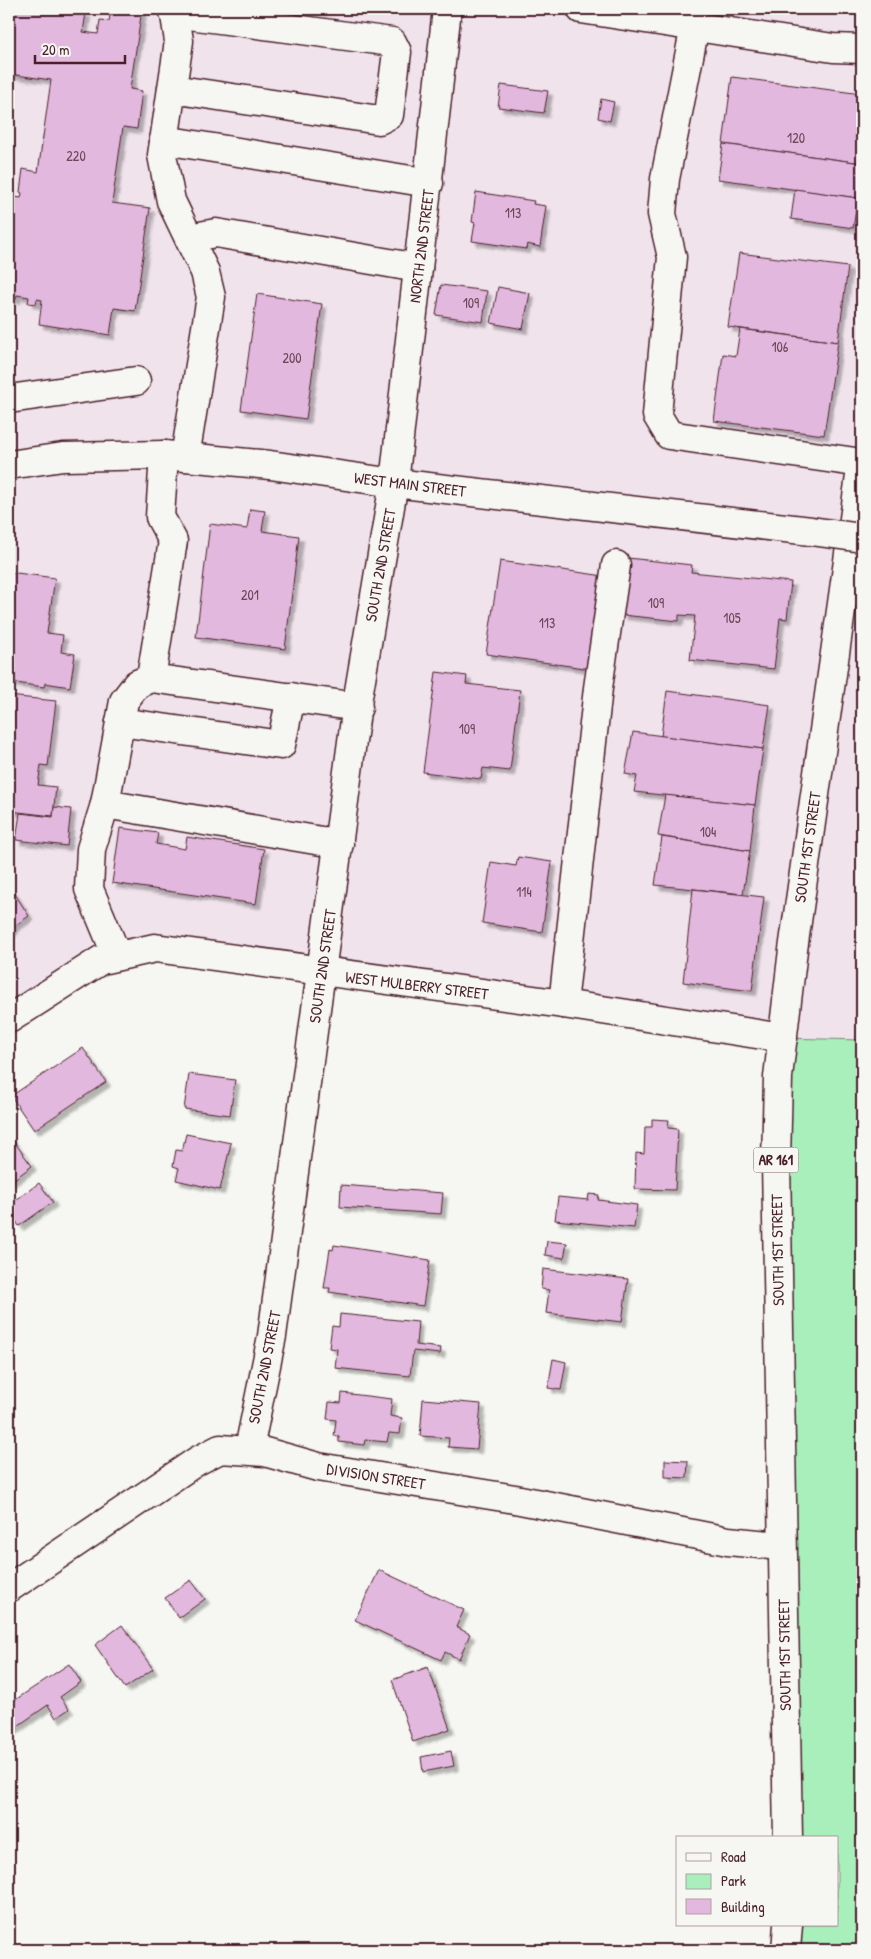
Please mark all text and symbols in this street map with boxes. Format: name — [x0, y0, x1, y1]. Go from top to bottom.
scale bar — [35, 32, 125, 64]
text: 20 m — [42, 39, 69, 60]
house number: 120 — [787, 128, 805, 147]
house number: 220 — [66, 146, 86, 165]
street label: NORTH 2ND STREET — [403, 187, 439, 304]
house number: 113 — [505, 203, 521, 222]
house number: 109 — [463, 293, 479, 312]
house number: 106 — [772, 337, 789, 356]
house number: 200 — [282, 348, 302, 367]
street label: WEST MAIN STREET — [353, 466, 468, 502]
street label: SOUTH 2ND STREET — [359, 506, 401, 623]
house number: 201 — [241, 585, 259, 604]
house number: 109 — [648, 593, 664, 612]
house number: 105 — [723, 608, 741, 627]
house number: 113 — [539, 613, 555, 632]
house number: 109 — [459, 719, 475, 738]
street label: SOUTH 1ST STREET — [788, 790, 826, 904]
house number: 104 — [700, 822, 716, 841]
house number: 114 — [516, 882, 532, 901]
street label: SOUTH 2ND STREET — [303, 907, 341, 1024]
street label: WEST MULBERRY STREET — [344, 965, 490, 1005]
road number: AR 161 — [754, 1148, 798, 1172]
street label: SOUTH 1ST STREET — [765, 1193, 789, 1306]
street label: SOUTH 2ND STREET — [242, 1308, 286, 1425]
street label: DIVISION STREET — [325, 1457, 428, 1495]
street label: SOUTH 1ST STREET — [772, 1598, 796, 1711]
legend — [676, 1836, 838, 1926]
text: Road — [721, 1846, 746, 1867]
text: Park — [721, 1870, 746, 1891]
text: Building — [721, 1896, 765, 1917]

